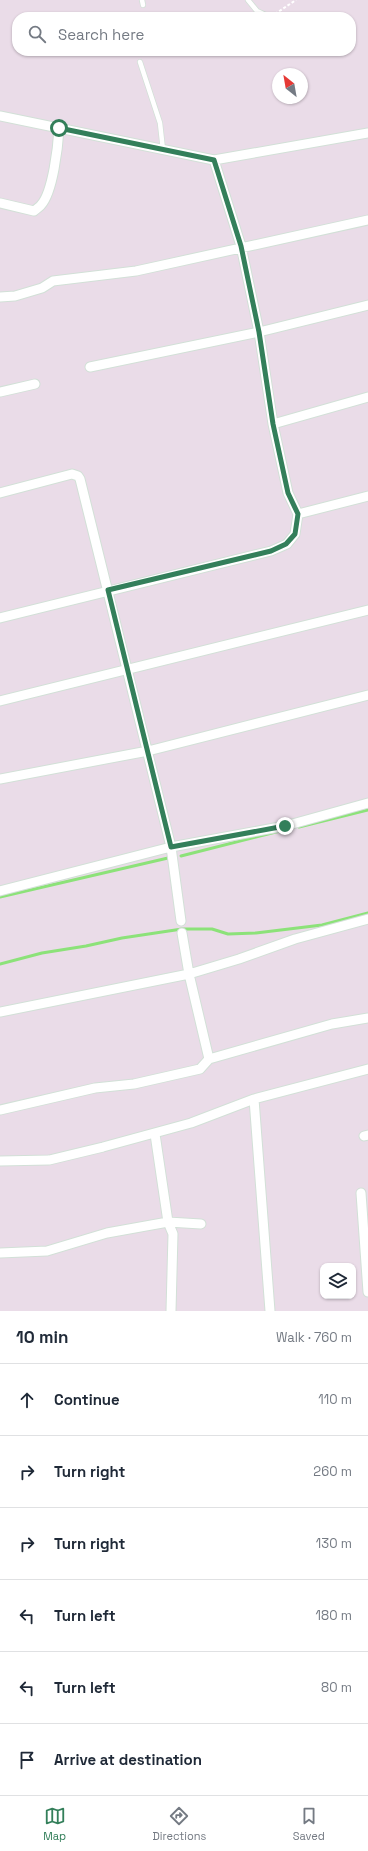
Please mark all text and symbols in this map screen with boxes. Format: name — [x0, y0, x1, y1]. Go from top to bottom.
search box — [12, 12, 356, 56]
icon: search — [26, 23, 48, 45]
text: Search here — [58, 25, 144, 44]
north arrow — [272, 68, 308, 104]
route start — [50, 119, 68, 137]
route end — [276, 817, 294, 835]
map controls — [320, 1263, 356, 1299]
button: layers — [320, 1263, 356, 1299]
text: 10 min — [16, 1326, 69, 1348]
text: Walk · 760 m — [276, 1329, 352, 1346]
icon: ahead — [16, 1389, 38, 1411]
text: Continue — [54, 1390, 120, 1409]
text: 110 m — [318, 1391, 352, 1408]
icon: right — [16, 1461, 38, 1483]
text: Turn right — [54, 1462, 125, 1481]
text: 260 m — [313, 1463, 352, 1480]
icon: right — [16, 1533, 38, 1555]
text: Turn right — [54, 1534, 125, 1553]
text: 130 m — [316, 1535, 352, 1552]
icon: left — [16, 1605, 38, 1627]
text: Turn left — [54, 1606, 116, 1625]
text: 180 m — [316, 1607, 352, 1624]
icon: left — [16, 1677, 38, 1699]
text: Turn left — [54, 1678, 116, 1697]
text: 80 m — [321, 1679, 352, 1696]
icon: arrive — [16, 1749, 38, 1771]
text: Arrive at destination — [54, 1750, 202, 1769]
tab: Map — [43, 1805, 66, 1843]
tab: Directions — [152, 1805, 206, 1843]
tab: Saved — [293, 1805, 325, 1843]

